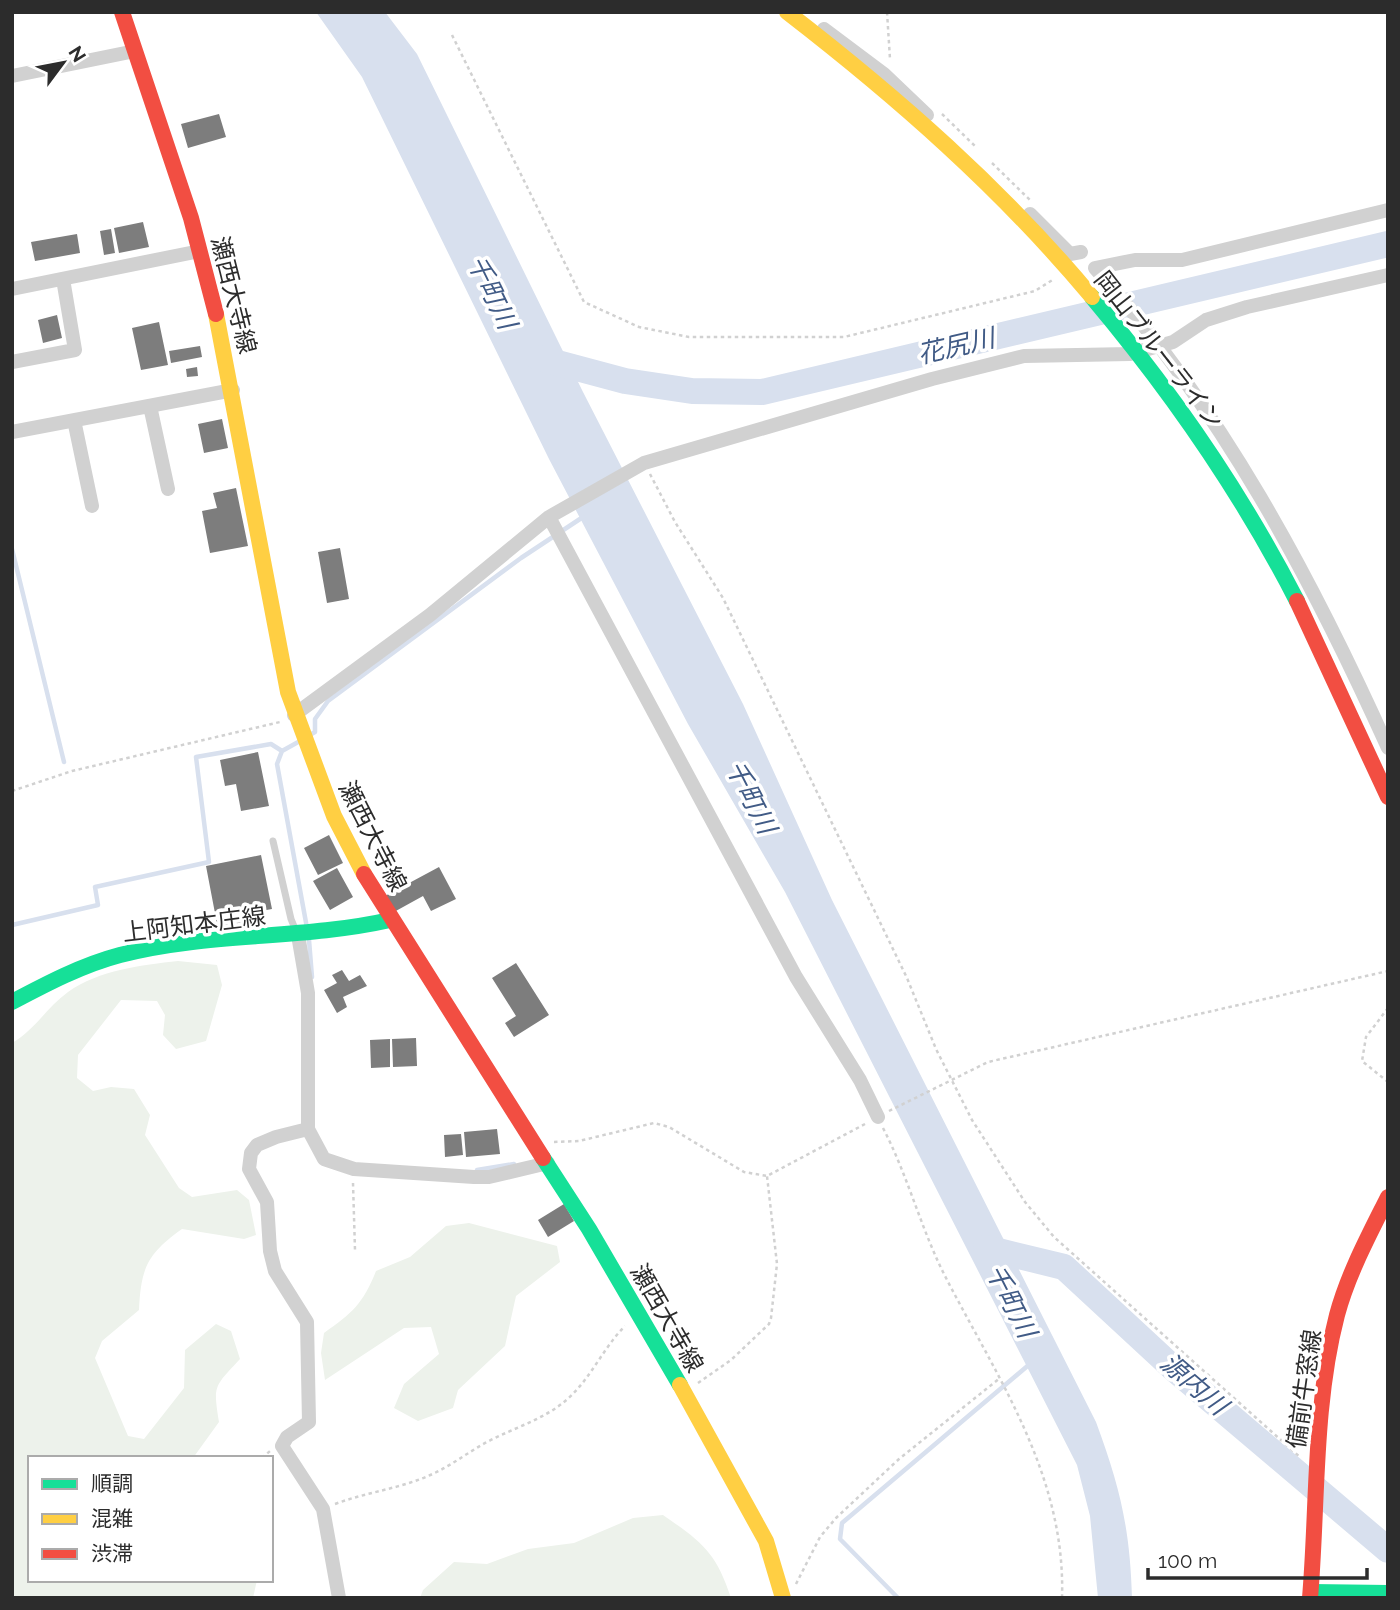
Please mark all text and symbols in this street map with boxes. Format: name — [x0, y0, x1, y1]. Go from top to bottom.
north arrow — [28, 28, 98, 98]
text: N — [64, 42, 91, 66]
street label: 瀬西大寺線 — [205, 233, 263, 357]
water label: 千町川 — [461, 250, 524, 336]
street label: 岡山ブルーライン — [1088, 265, 1230, 435]
water label: 花尻川 — [915, 322, 1000, 369]
water label: 千町川 — [720, 755, 783, 841]
street label: 瀬西大寺線 — [333, 776, 413, 896]
street label: 上阿知本庄線 — [121, 901, 267, 947]
street label: 瀬西大寺線 — [624, 1259, 710, 1377]
water label: 千町川 — [980, 1259, 1043, 1345]
street label: 備前牛窓線 — [1281, 1328, 1327, 1450]
water label: 源内川 — [1155, 1347, 1236, 1423]
legend — [28, 1456, 273, 1582]
text: 順調 — [91, 1471, 133, 1496]
text: 混雑 — [91, 1506, 133, 1531]
scale bar — [1148, 1536, 1367, 1580]
text: 渋滞 — [91, 1541, 133, 1566]
text: 100 m — [1158, 1548, 1217, 1573]

